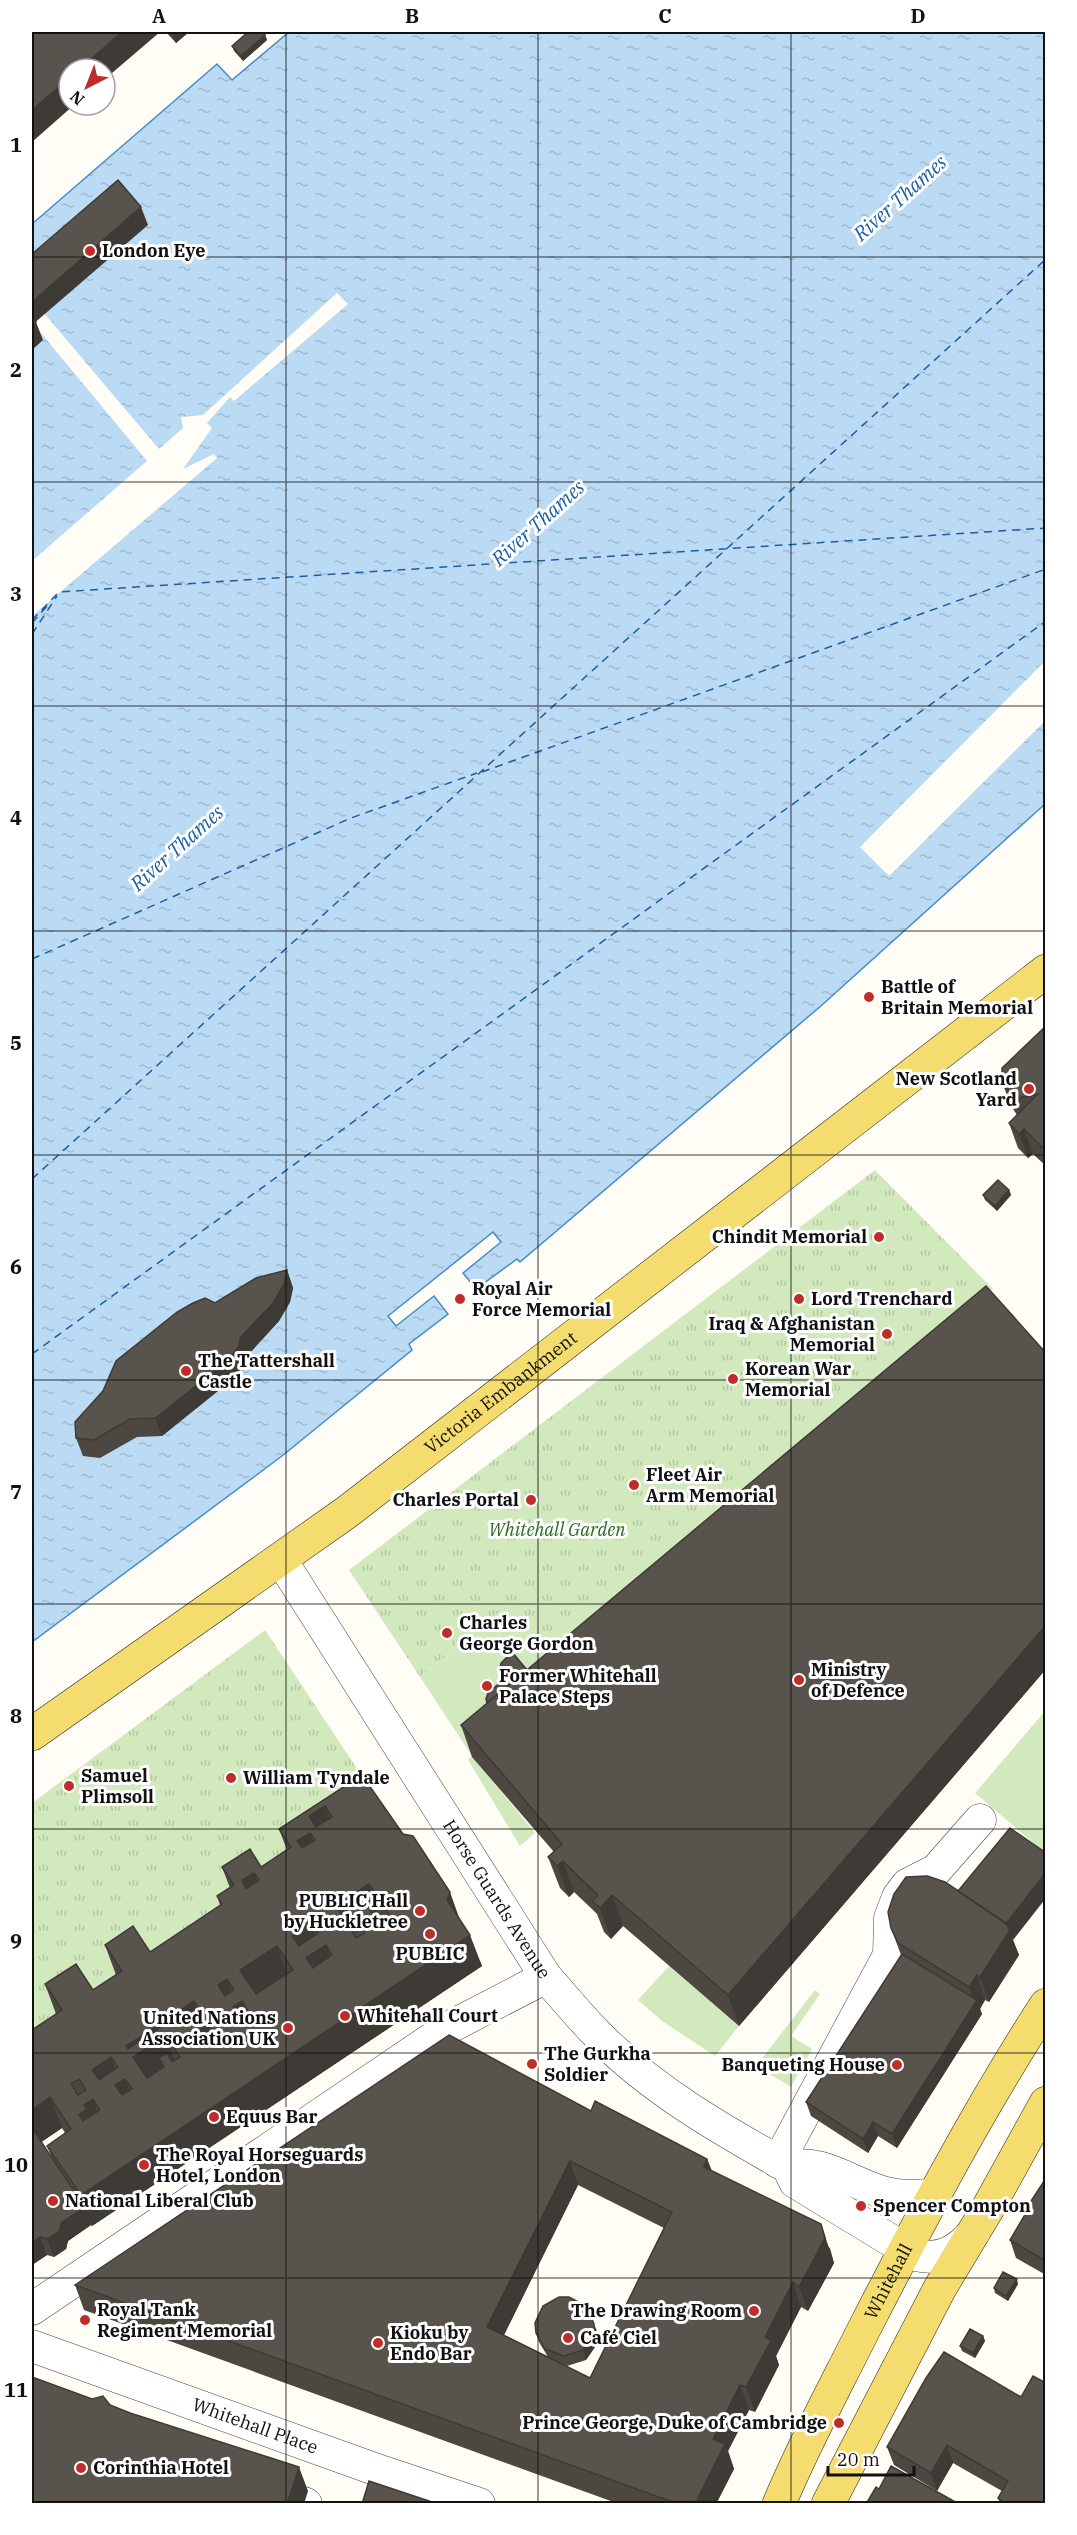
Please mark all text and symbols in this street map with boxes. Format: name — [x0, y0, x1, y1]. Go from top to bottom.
text: A — [152, 2, 166, 29]
text: B — [405, 2, 419, 29]
text: C — [658, 2, 672, 29]
text: D — [910, 2, 926, 29]
north arrow — [57, 57, 117, 117]
text: N — [66, 86, 88, 110]
text: 1 — [10, 131, 22, 158]
water label: River Thames — [847, 148, 952, 247]
place label: London Eye — [102, 239, 205, 262]
marker: London Eye — [83, 244, 97, 258]
text: 2 — [10, 356, 22, 383]
water label: River Thames — [485, 473, 590, 572]
text: 3 — [10, 580, 22, 607]
water label: River Thames — [124, 798, 229, 897]
text: 4 — [10, 804, 22, 831]
place label: Battle of Britain Memorial — [881, 975, 1033, 1019]
marker: Battle of Britain Memorial — [862, 990, 876, 1004]
text: 5 — [10, 1029, 22, 1056]
place label: New Scotland Yard — [896, 1067, 1017, 1111]
marker: New Scotland Yard — [1022, 1082, 1036, 1096]
place label: Chindit Memorial — [712, 1225, 867, 1248]
marker: Chindit Memorial — [872, 1230, 886, 1244]
text: 6 — [10, 1253, 22, 1280]
place label: Royal Air Force Memorial — [472, 1277, 611, 1321]
place label: Lord Trenchard — [811, 1287, 953, 1310]
marker: Royal Air Force Memorial — [453, 1292, 467, 1306]
marker: Lord Trenchard — [792, 1292, 806, 1306]
place label: Iraq & Afghanistan Memorial — [708, 1312, 875, 1356]
street label: Victoria Embankment — [420, 1326, 582, 1459]
marker: Iraq & Afghanistan Memorial — [880, 1327, 894, 1341]
place label: The Tattershall Castle — [198, 1349, 335, 1393]
place label: Korean War Memorial — [745, 1357, 851, 1401]
marker: The Tattershall Castle — [179, 1364, 193, 1378]
marker: Korean War Memorial — [726, 1372, 740, 1386]
place label: Fleet Air Arm Memorial — [646, 1463, 775, 1507]
text: 7 — [10, 1478, 22, 1505]
marker: Fleet Air Arm Memorial — [627, 1478, 641, 1492]
place label: Charles Portal — [392, 1488, 519, 1511]
marker: Charles Portal — [524, 1493, 538, 1507]
park label: Whitehall Garden — [488, 1518, 626, 1541]
place label: Charles George Gordon — [459, 1611, 594, 1655]
marker: Charles George Gordon — [440, 1626, 454, 1640]
place label: Ministry of Defence — [811, 1658, 905, 1702]
place label: Former Whitehall Palace Steps — [499, 1664, 657, 1708]
marker: Ministry of Defence — [792, 1673, 806, 1687]
marker: Former Whitehall Palace Steps — [480, 1679, 494, 1693]
text: 8 — [10, 1702, 22, 1729]
place label: Samuel Plimsoll — [81, 1764, 154, 1808]
place label: William Tyndale — [243, 1766, 390, 1789]
marker: William Tyndale — [224, 1771, 238, 1785]
marker: Samuel Plimsoll — [62, 1779, 76, 1793]
street label: Horse Guards Avenue — [438, 1815, 556, 1983]
place label: PUBLIC Hall by Huckletree — [283, 1889, 408, 1933]
marker: PUBLIC Hall by Huckletree — [413, 1904, 427, 1918]
text: 9 — [10, 1927, 22, 1954]
marker: PUBLIC — [423, 1927, 437, 1941]
place label: PUBLIC — [396, 1942, 464, 1965]
place label: Whitehall Court — [357, 2004, 498, 2027]
place label: United Nations Association UK — [142, 2006, 276, 2050]
marker: Whitehall Court — [338, 2009, 352, 2023]
marker: United Nations Association UK — [281, 2021, 295, 2035]
place label: The Gurkha Soldier — [544, 2042, 651, 2086]
place label: Banqueting House — [722, 2053, 885, 2076]
marker: The Gurkha Soldier — [525, 2057, 539, 2071]
marker: Banqueting House — [890, 2058, 904, 2072]
place label: Equus Bar — [226, 2105, 317, 2128]
marker: Equus Bar — [207, 2110, 221, 2124]
place label: The Royal Horseguards Hotel, London — [156, 2143, 363, 2187]
text: 10 — [4, 2151, 28, 2178]
marker: The Royal Horseguards Hotel, London — [137, 2158, 151, 2172]
place label: National Liberal Club — [65, 2189, 254, 2212]
marker: National Liberal Club — [46, 2194, 60, 2208]
place label: Spencer Compton — [873, 2194, 1031, 2217]
marker: Spencer Compton — [854, 2199, 868, 2213]
street label: Whitehall — [859, 2240, 917, 2323]
place label: Royal Tank Regiment Memorial — [97, 2298, 272, 2342]
place label: The Drawing Room — [571, 2299, 743, 2322]
marker: The Drawing Room — [747, 2304, 761, 2318]
marker: Royal Tank Regiment Memorial — [78, 2313, 92, 2327]
place label: Kioku by Endo Bar — [390, 2321, 472, 2365]
place label: Café Ciel — [580, 2326, 657, 2349]
marker: Café Ciel — [561, 2331, 575, 2345]
marker: Kioku by Endo Bar — [371, 2336, 385, 2350]
text: 11 — [4, 2376, 28, 2403]
street label: Whitehall Place — [189, 2393, 321, 2459]
place label: Prince George, Duke of Cambridge — [522, 2411, 827, 2434]
marker: Prince George, Duke of Cambridge — [832, 2416, 846, 2430]
scale bar — [828, 2439, 914, 2477]
text: 20 m — [837, 2448, 880, 2471]
place label: Corinthia Hotel — [93, 2456, 229, 2479]
marker: Corinthia Hotel — [74, 2461, 88, 2475]

